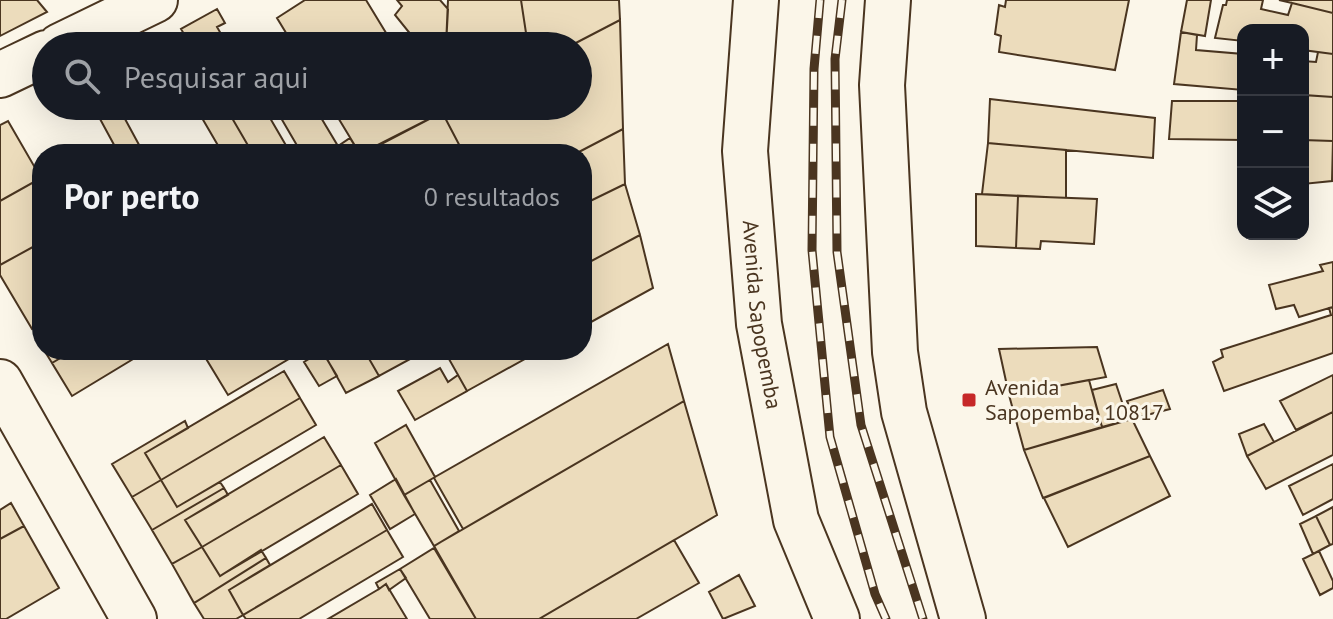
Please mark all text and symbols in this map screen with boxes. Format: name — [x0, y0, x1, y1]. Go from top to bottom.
map controls — [1237, 24, 1309, 240]
button: + — [1237, 24, 1309, 96]
search box — [32, 32, 592, 120]
icon: search — [60, 54, 104, 98]
text: Pesquisar aqui — [124, 57, 309, 96]
button: − — [1237, 96, 1309, 168]
button: layers — [1237, 168, 1309, 240]
text: Por perto — [64, 174, 200, 218]
text: 0 resultados — [424, 180, 560, 213]
street label: Avenida Sapopemba — [737, 219, 789, 411]
place label: Avenida Sapopemba, 10817 — [985, 373, 1164, 426]
marker: Avenida Sapopemba, 10817 — [960, 391, 978, 409]

